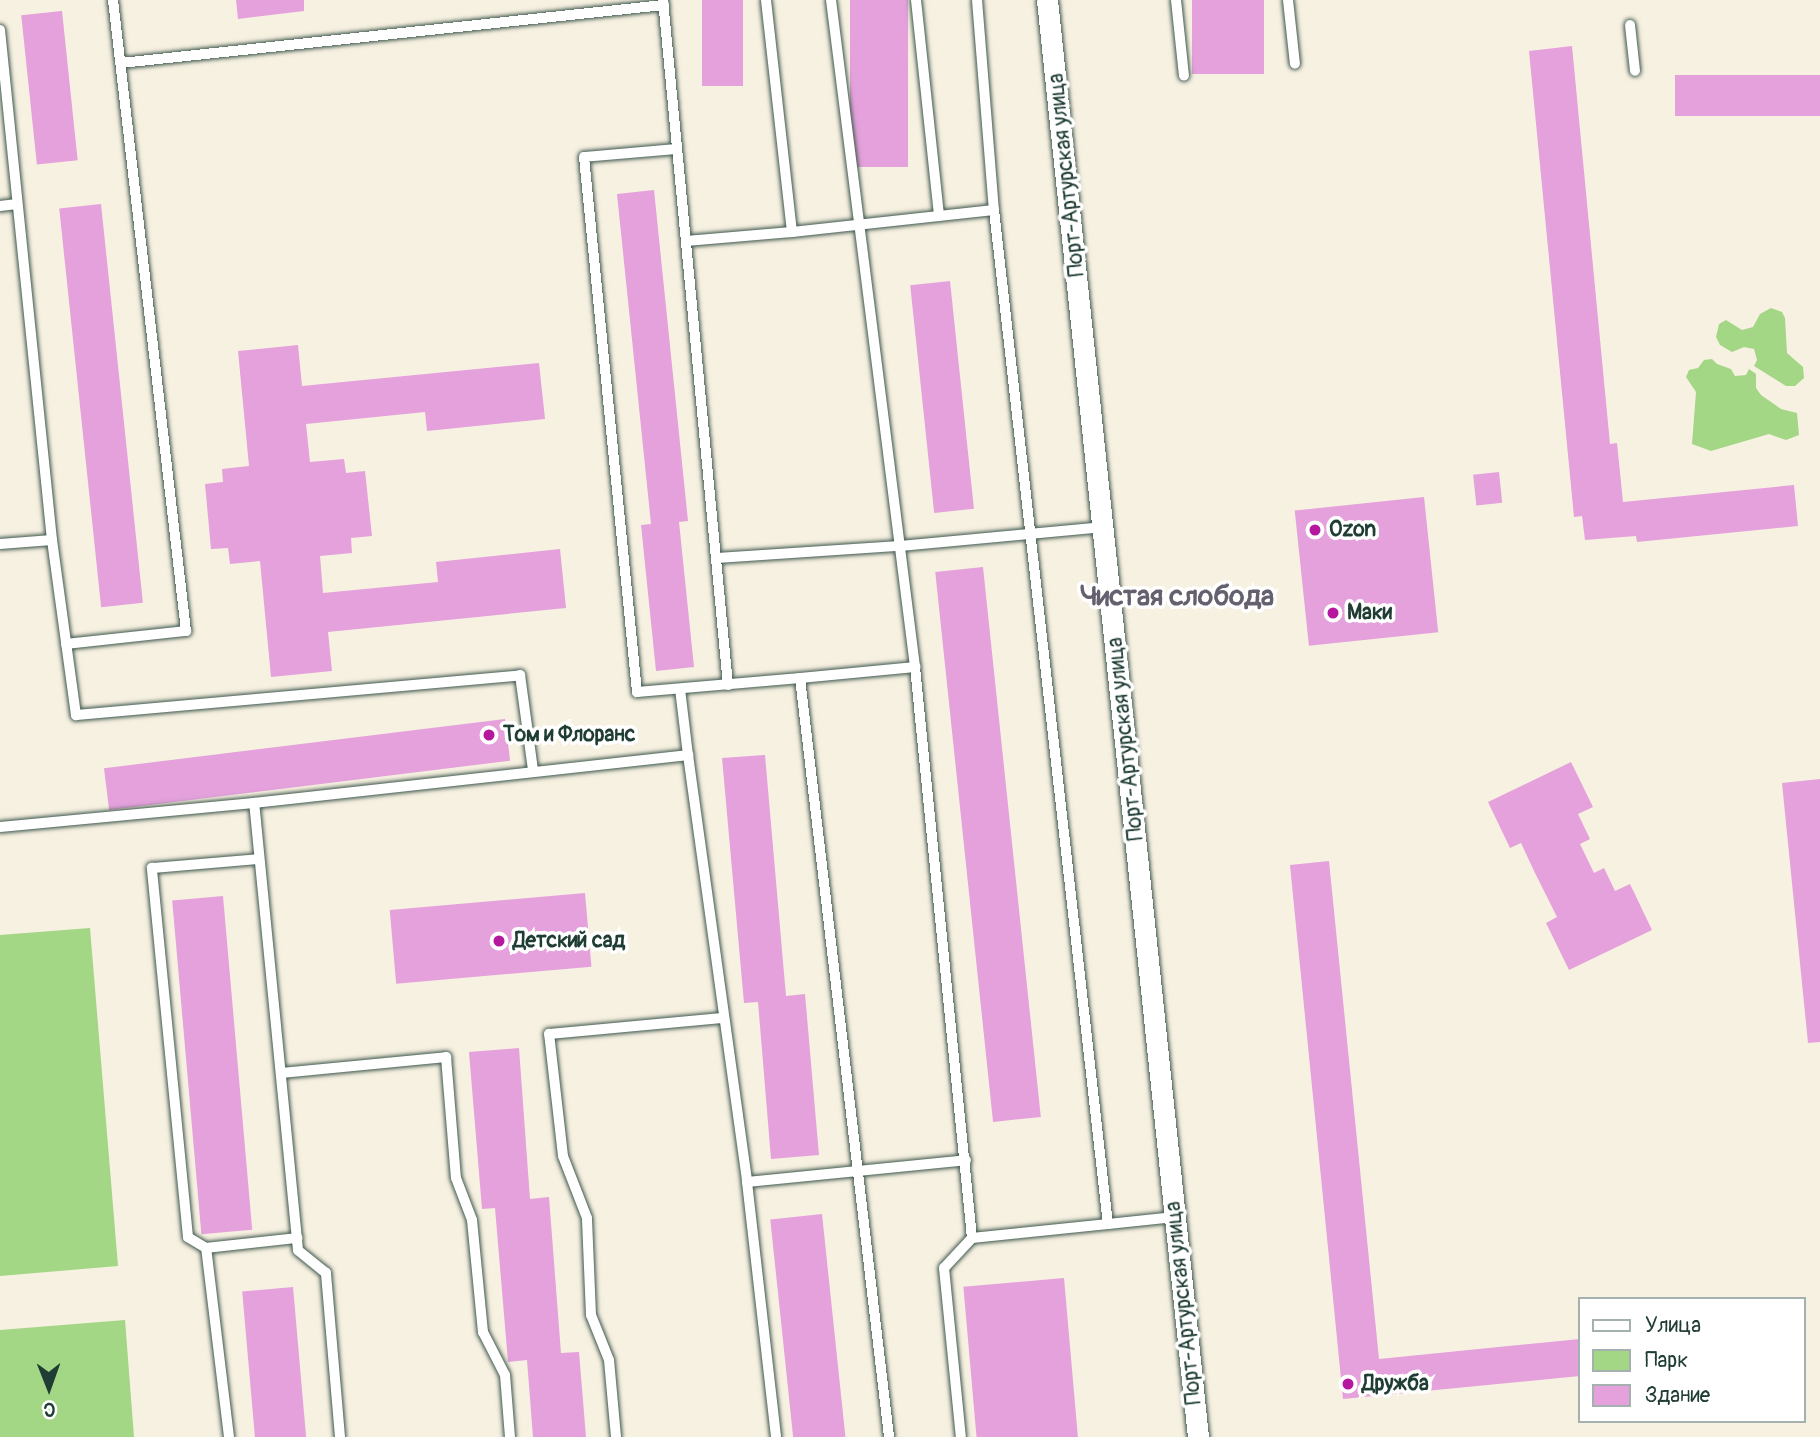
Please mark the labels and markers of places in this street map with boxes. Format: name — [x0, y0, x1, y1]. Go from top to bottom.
place label: Ozon — [1329, 517, 1376, 543]
marker: Ozon — [1307, 522, 1323, 538]
place label: Маки — [1347, 600, 1392, 626]
marker: Маки — [1325, 605, 1341, 621]
place label: Том и Флоранс — [503, 722, 635, 748]
marker: Том и Флоранс — [481, 727, 497, 743]
place label: Детский сад — [513, 928, 625, 954]
marker: Детский сад — [491, 933, 507, 949]
place label: Дружба — [1362, 1371, 1429, 1397]
marker: Дружба — [1340, 1376, 1356, 1392]

